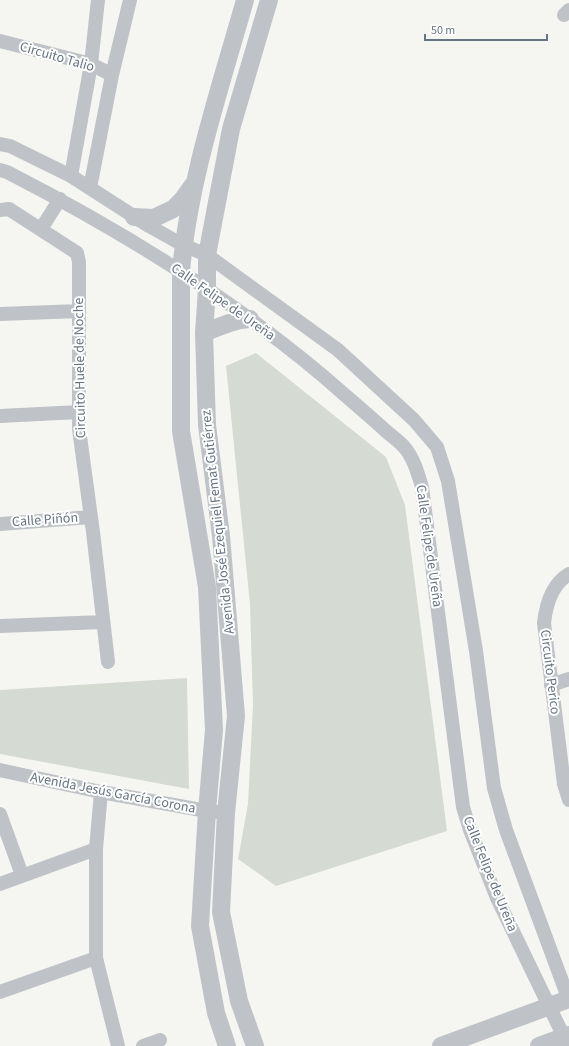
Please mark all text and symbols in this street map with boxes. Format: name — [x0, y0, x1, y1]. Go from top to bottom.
scale bar — [425, 16, 547, 42]
text: 50 m — [431, 22, 455, 39]
street label: Circuito Talio — [17, 37, 97, 77]
street label: Calle Felipe de Ureña — [167, 259, 279, 345]
street label: Circuito Huele de Noche — [69, 297, 91, 438]
street label: Avenida José Ezequiel Femat Gutiérrez — [196, 409, 240, 635]
street label: Calle Felipe de Ureña — [411, 484, 447, 608]
street label: Calle Piñón — [11, 508, 79, 532]
street label: Circuito Perico — [535, 629, 565, 715]
street label: Avenida Jesús García Corona — [29, 767, 197, 819]
street label: Calle Felipe de Ureña — [458, 813, 522, 935]

